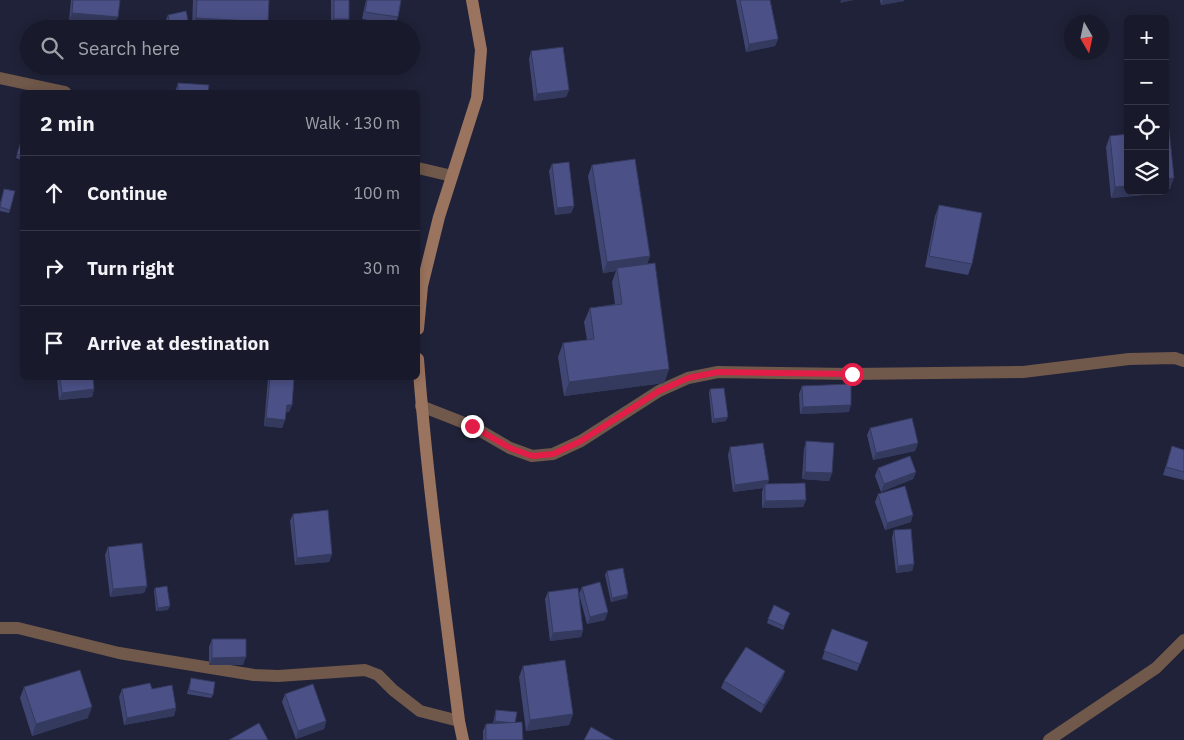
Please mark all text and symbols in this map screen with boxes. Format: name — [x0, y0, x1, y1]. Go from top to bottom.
north arrow — [1064, 15, 1109, 60]
map controls — [1124, 15, 1169, 195]
button: + — [1124, 15, 1169, 60]
search box — [20, 20, 420, 75]
icon: search — [38, 34, 66, 62]
text: Search here — [78, 36, 180, 60]
button: − — [1124, 60, 1169, 105]
button: locate — [1124, 105, 1169, 150]
text: 2 min — [40, 109, 95, 137]
text: Walk · 130 m — [305, 113, 400, 133]
button: layers — [1124, 150, 1169, 195]
icon: ahead — [40, 179, 68, 207]
text: Continue — [87, 181, 167, 205]
text: 100 m — [353, 183, 400, 203]
icon: right — [40, 254, 68, 282]
text: Turn right — [87, 256, 174, 280]
text: 30 m — [363, 258, 400, 278]
icon: arrive — [40, 329, 68, 357]
text: Arrive at destination — [87, 331, 270, 355]
route start — [841, 363, 864, 386]
route end — [461, 415, 484, 438]

